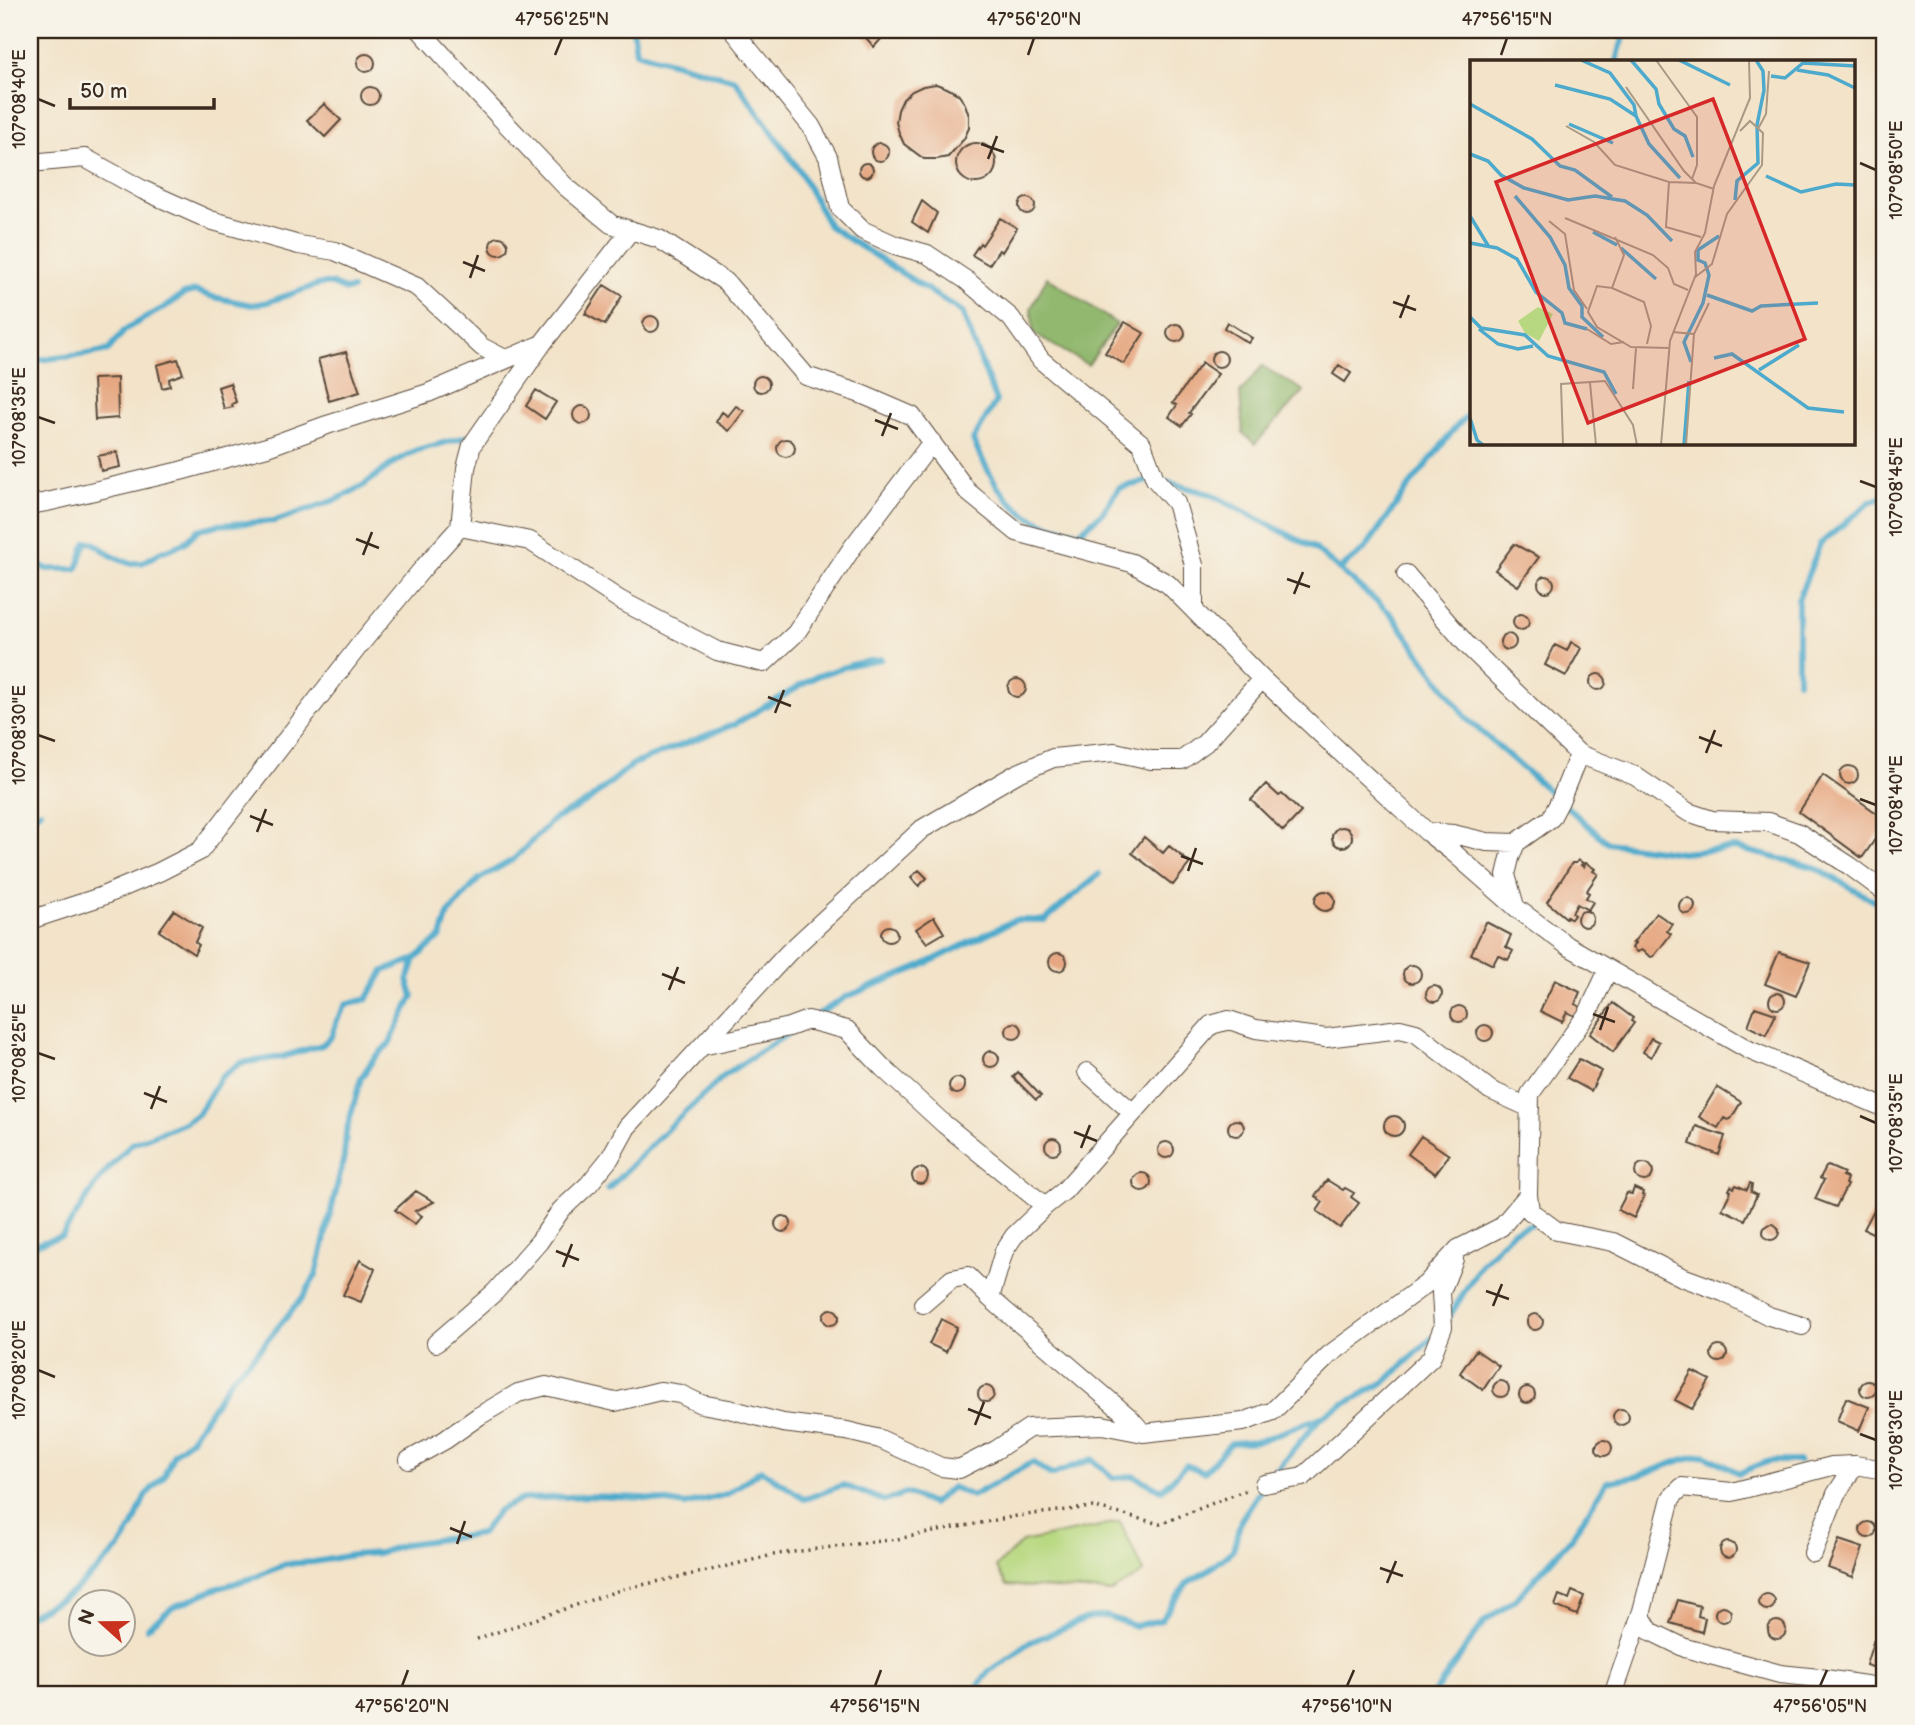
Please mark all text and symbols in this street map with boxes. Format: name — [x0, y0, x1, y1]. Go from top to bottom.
text: 47°56'25"N — [515, 9, 609, 30]
text: 47°56'20"N — [987, 9, 1081, 30]
text: 47°56'15"N — [1462, 9, 1553, 30]
text: 107°08'40"E — [9, 49, 30, 149]
inset map — [1470, 60, 1856, 444]
scale bar — [70, 66, 214, 110]
text: 50 m — [80, 79, 127, 104]
text: 107°08'50"E — [1886, 120, 1907, 220]
text: 107°08'35"E — [9, 367, 30, 467]
text: 107°08'45"E — [1886, 437, 1907, 537]
text: 107°08'30"E — [9, 685, 30, 785]
text: 107°08'40"E — [1886, 755, 1907, 855]
text: 107°08'25"E — [9, 1003, 30, 1103]
text: 107°08'35"E — [1886, 1073, 1907, 1173]
text: 107°08'20"E — [9, 1320, 30, 1420]
text: 107°08'30"E — [1886, 1390, 1907, 1490]
north arrow — [66, 1588, 136, 1658]
text: N — [74, 1607, 101, 1628]
text: 47°56'20"N — [355, 1696, 449, 1717]
text: 47°56'15"N — [830, 1696, 921, 1717]
text: 47°56'10"N — [1301, 1696, 1393, 1717]
text: 47°56'05"N — [1773, 1696, 1867, 1717]

